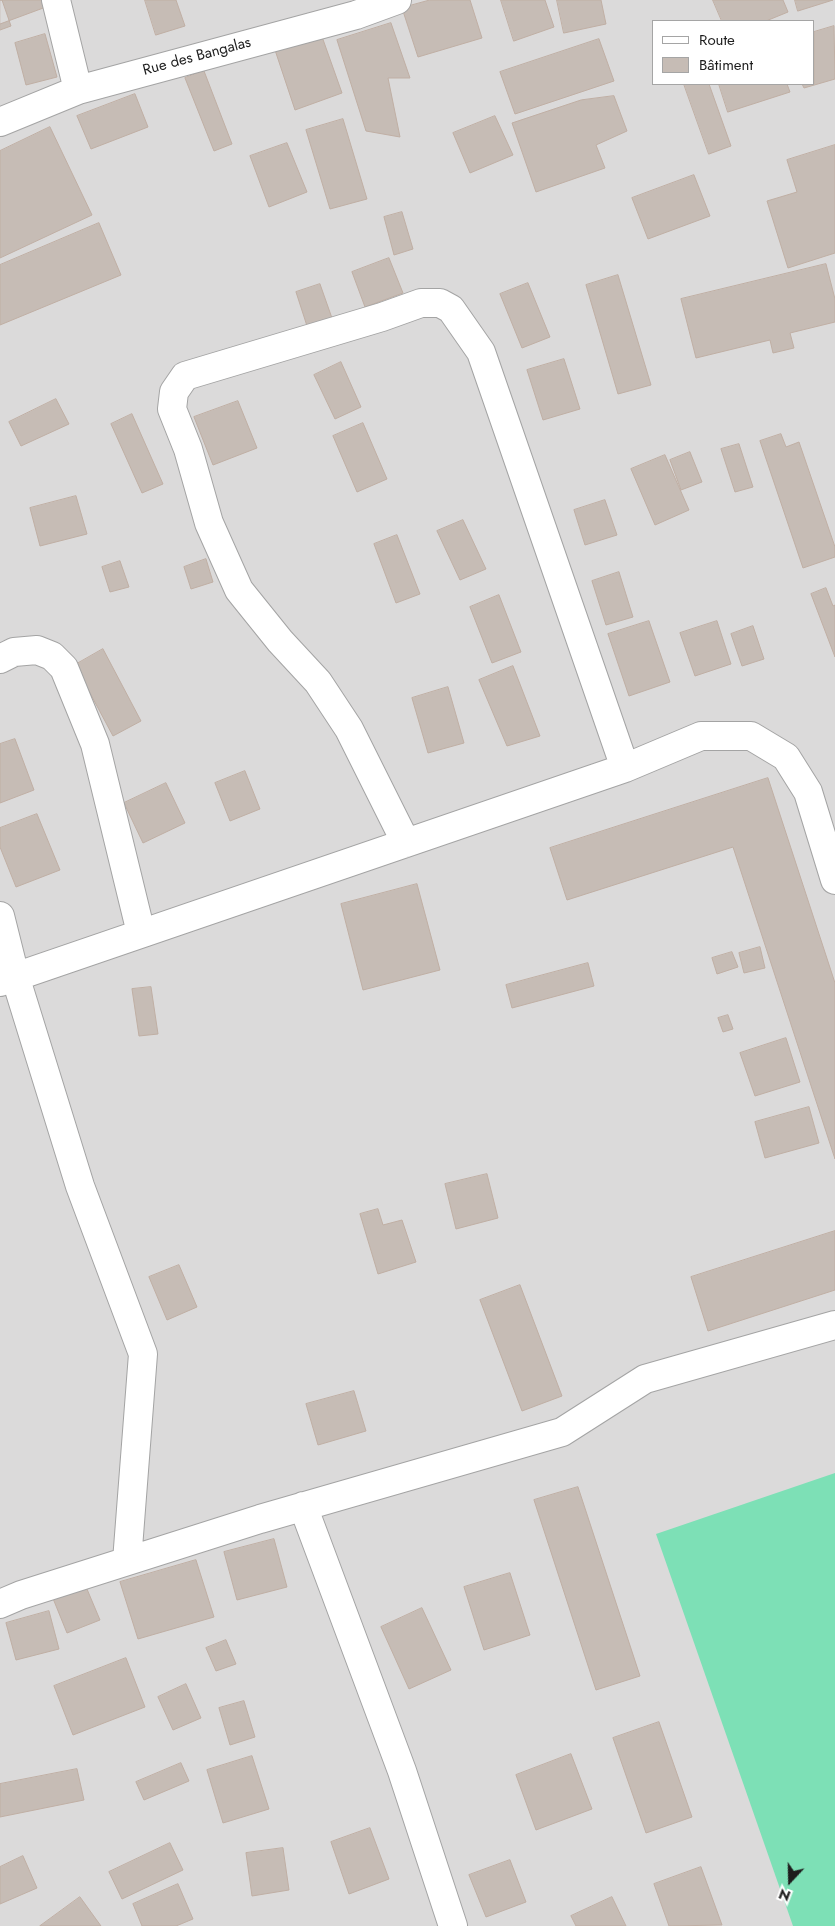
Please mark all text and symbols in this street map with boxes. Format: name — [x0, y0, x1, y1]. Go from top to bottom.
legend — [652, 20, 815, 85]
text: Route — [699, 29, 735, 51]
street label: Rue des Bangalas — [141, 34, 253, 80]
text: Bâtiment — [699, 54, 753, 76]
north arrow — [765, 1856, 815, 1906]
text: N — [776, 1884, 793, 1906]

